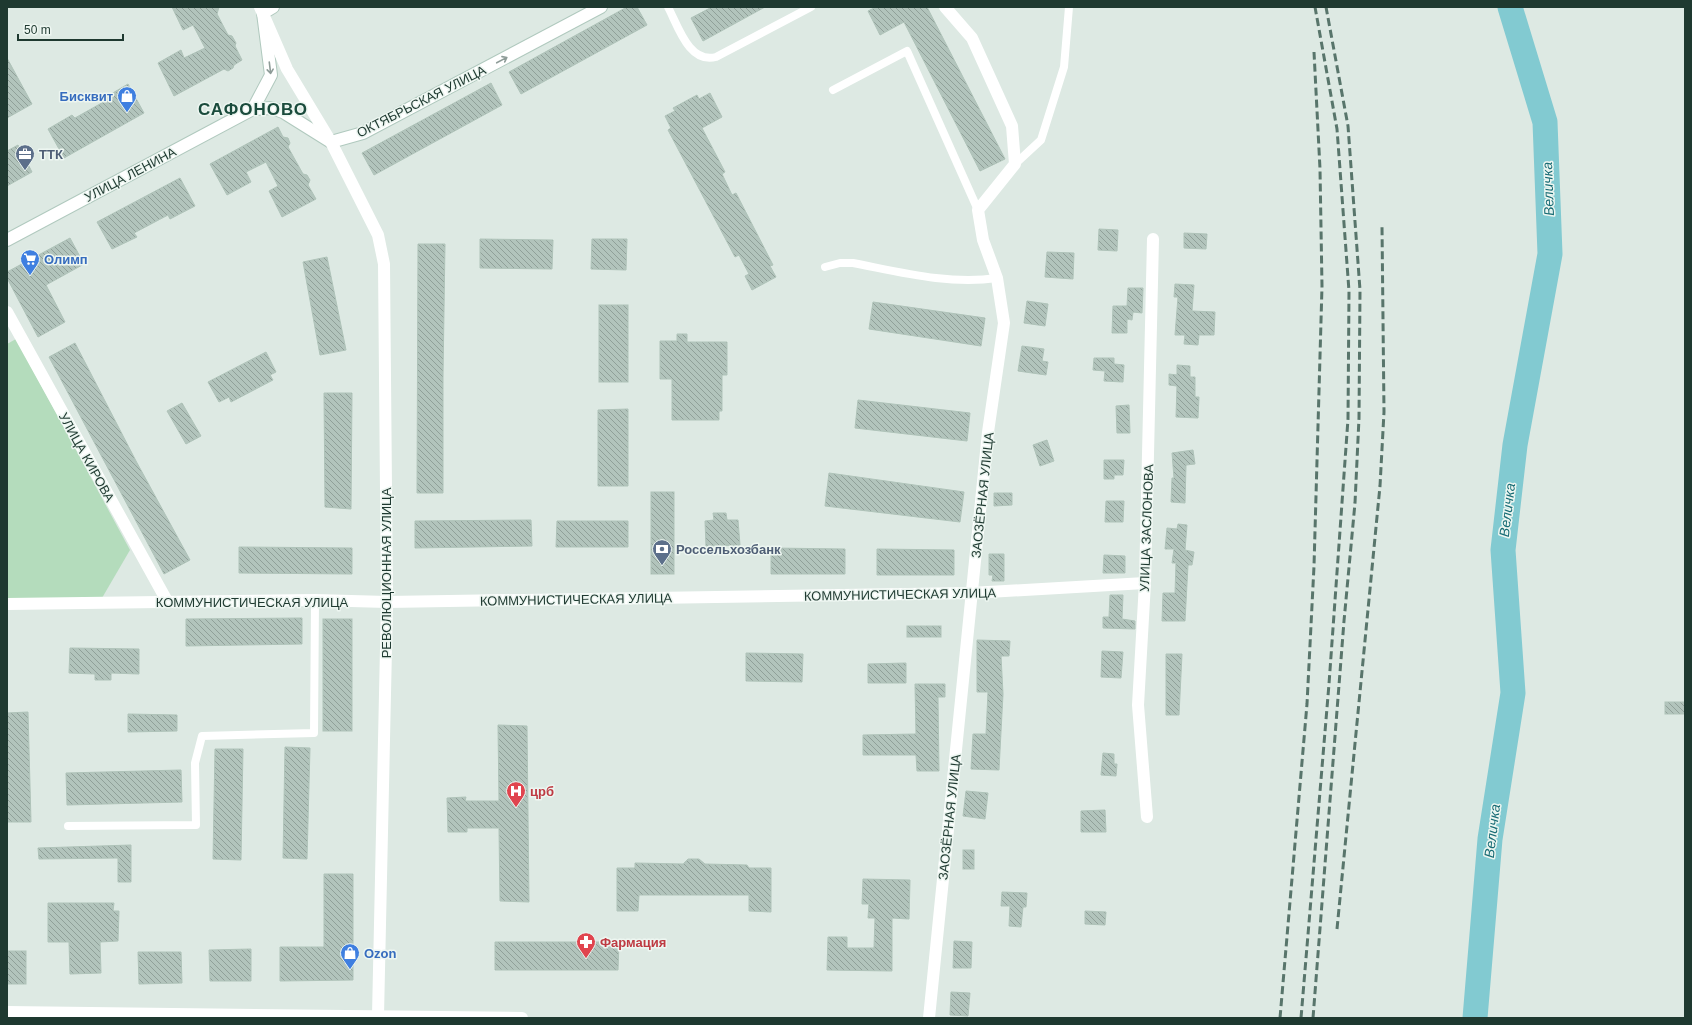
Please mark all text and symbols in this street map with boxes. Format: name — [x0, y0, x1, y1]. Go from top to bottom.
scale bar — [18, 16, 123, 42]
text: 50 m — [24, 23, 51, 37]
one-way arrow — [495, 55, 507, 63]
one-way arrow — [266, 61, 274, 74]
street label: ОКТЯБРЬСКАЯ УЛИЦА — [354, 62, 489, 141]
shop icon: Бисквит — [116, 85, 138, 113]
place label: Бисквит — [60, 89, 113, 104]
district label: САФОНОВО — [198, 100, 308, 119]
office icon: ТТК — [14, 143, 36, 171]
street label: УЛИЦА ЛЕНИНА — [82, 144, 179, 205]
place label: ТТК — [39, 147, 63, 162]
water label: Величка — [1539, 162, 1557, 216]
supermarket icon: Олимп — [19, 248, 41, 276]
place label: Олимп — [44, 252, 88, 267]
street label: УЛИЦА КИРОВА — [56, 410, 118, 505]
street label: ЗАОЗЁРНАЯ УЛИЦА — [968, 431, 997, 559]
street label: УЛИЦА ЗАСЛОНОВА — [1137, 464, 1156, 592]
water label: Величка — [1496, 482, 1518, 538]
street label: РЕВОЛЮЦИОННАЯ УЛИЦА — [379, 487, 394, 658]
bank icon: Россельхозбанк — [651, 538, 673, 566]
place label: Россельхозбанк — [676, 542, 781, 557]
street label: КОММУНИСТИЧЕСКАЯ УЛИЦА — [804, 585, 997, 604]
street label: КОММУНИСТИЧЕСКАЯ УЛИЦА — [480, 590, 673, 609]
street label: КОММУНИСТИЧЕСКАЯ УЛИЦА — [156, 595, 349, 610]
street label: ЗАОЗЁРНАЯ УЛИЦА — [935, 753, 964, 881]
hospital icon: црб — [505, 780, 527, 808]
place label: црб — [530, 784, 554, 799]
water label: Величка — [1481, 803, 1503, 859]
pharmacy icon: Фармация — [575, 931, 597, 959]
place label: Фармация — [600, 935, 666, 950]
shop icon: Ozon — [339, 942, 361, 970]
place label: Ozon — [364, 946, 397, 961]

